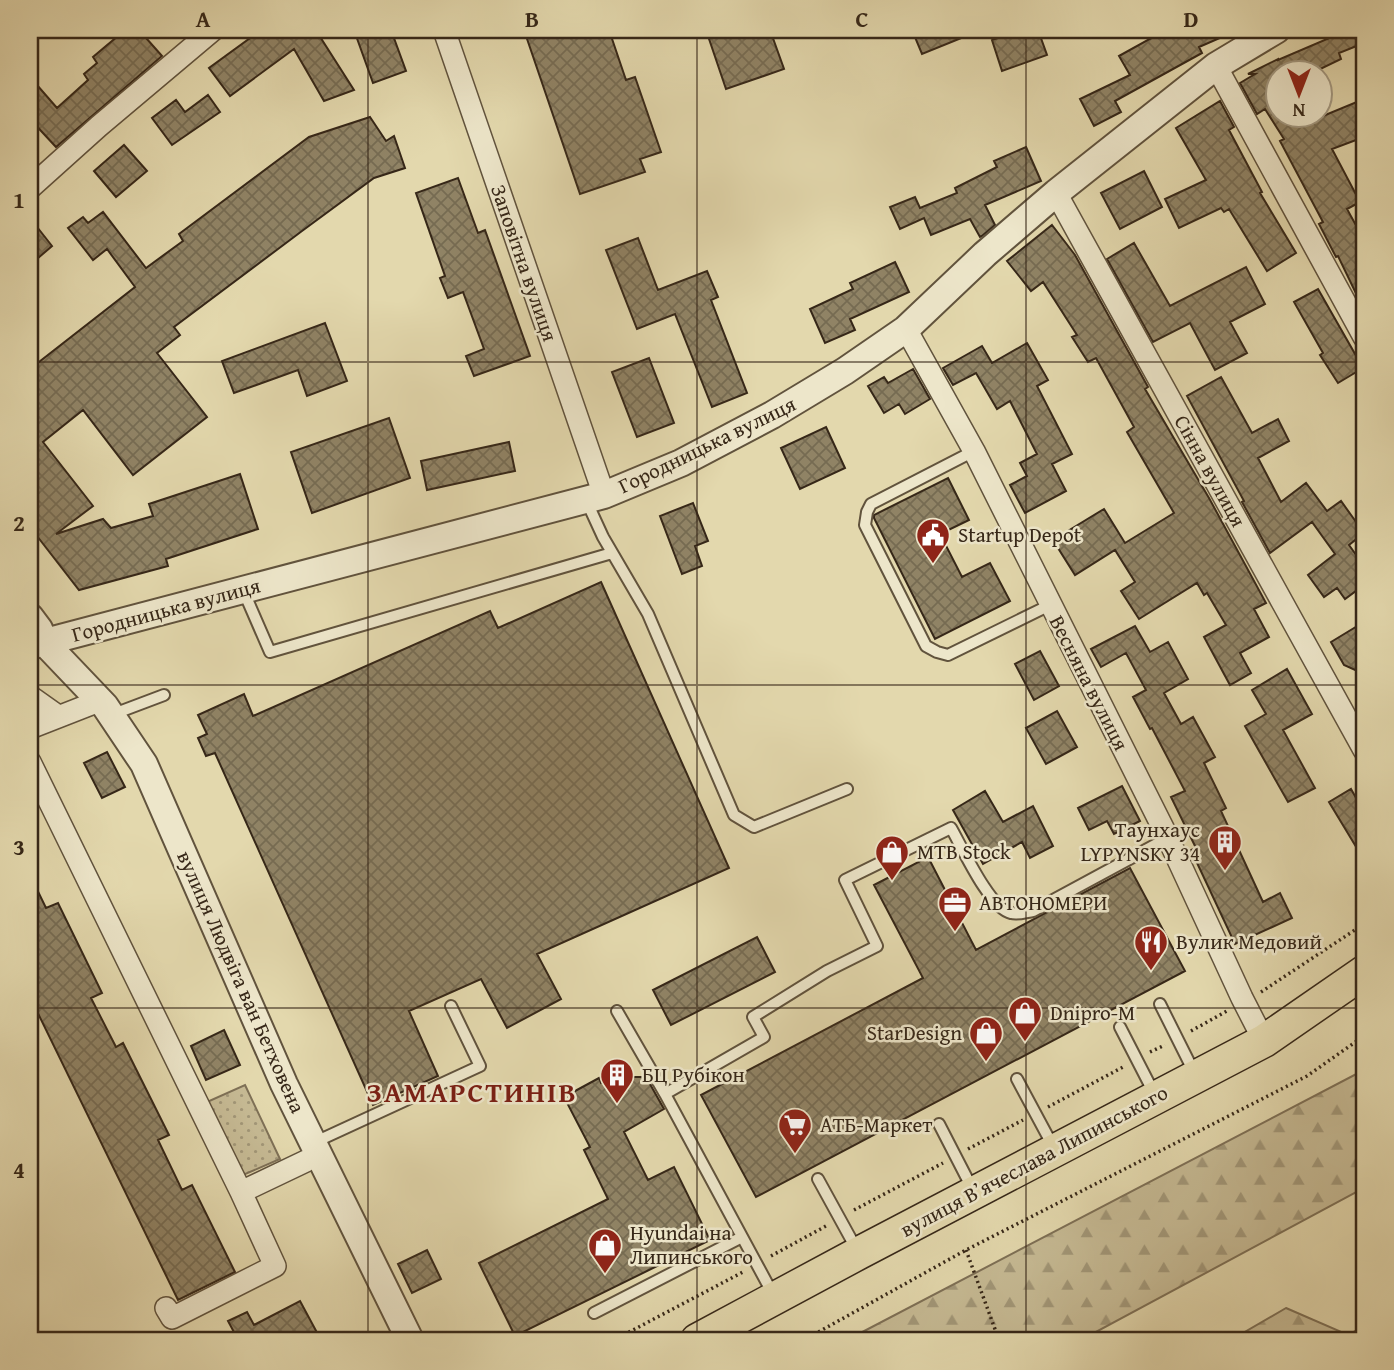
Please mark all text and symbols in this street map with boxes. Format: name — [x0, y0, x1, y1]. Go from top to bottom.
text: A — [196, 2, 211, 35]
text: B — [525, 2, 539, 35]
text: C — [855, 2, 869, 35]
text: D — [1184, 2, 1199, 35]
north arrow — [1264, 60, 1334, 130]
text: N — [1292, 97, 1305, 125]
street label: Заповітна вулиця — [483, 180, 566, 346]
text: 1 — [13, 183, 25, 216]
street label: Городницька вулиця — [613, 388, 801, 501]
street label: Сінна вулиця — [1167, 409, 1254, 533]
text: 2 — [13, 506, 25, 539]
public building icon: Startup Depot — [914, 516, 952, 565]
place label: Startup Depot — [958, 519, 1082, 550]
street label: Городницька вулиця — [68, 569, 264, 650]
street label: Весняна вулиця — [1042, 610, 1137, 756]
place label: Таунхаус LYPYNSKY 34 — [1081, 814, 1200, 869]
building icon: Таунхаус LYPYNSKY 34 — [1206, 823, 1244, 872]
text: 3 — [13, 830, 25, 863]
shop icon: MTB Stock — [873, 833, 911, 882]
place label: MTB Stock — [917, 836, 1011, 867]
street label: вулиця Людвіга ван Бетховена — [169, 846, 313, 1118]
office icon: АВТОНОМЕРИ — [936, 884, 974, 933]
place label: АВТОНОМЕРИ — [979, 887, 1107, 918]
restaurant icon: Вулик Медовий — [1132, 923, 1170, 972]
place label: Вулик Медовий — [1176, 926, 1322, 957]
shop icon: Dnipro-M — [1006, 994, 1044, 1043]
place label: Dnipro-M — [1050, 997, 1135, 1028]
shop icon: StarDesign — [967, 1014, 1005, 1063]
place label: StarDesign — [867, 1017, 962, 1048]
building icon: БЦ Рубікон — [598, 1056, 636, 1105]
place label: БЦ Рубікон — [642, 1059, 745, 1090]
district label: ЗАМАРСТИНІВ — [366, 1071, 578, 1112]
street label: вулиця Вʼячеслава Липинського — [894, 1077, 1173, 1244]
supermarket icon: АТБ-Маркет — [776, 1106, 814, 1155]
place label: АТБ-Маркет — [820, 1109, 932, 1140]
text: 4 — [13, 1153, 25, 1186]
place label: Hyundai на Липинського — [630, 1217, 753, 1272]
shop icon: Hyundai на Липинського — [586, 1226, 624, 1275]

